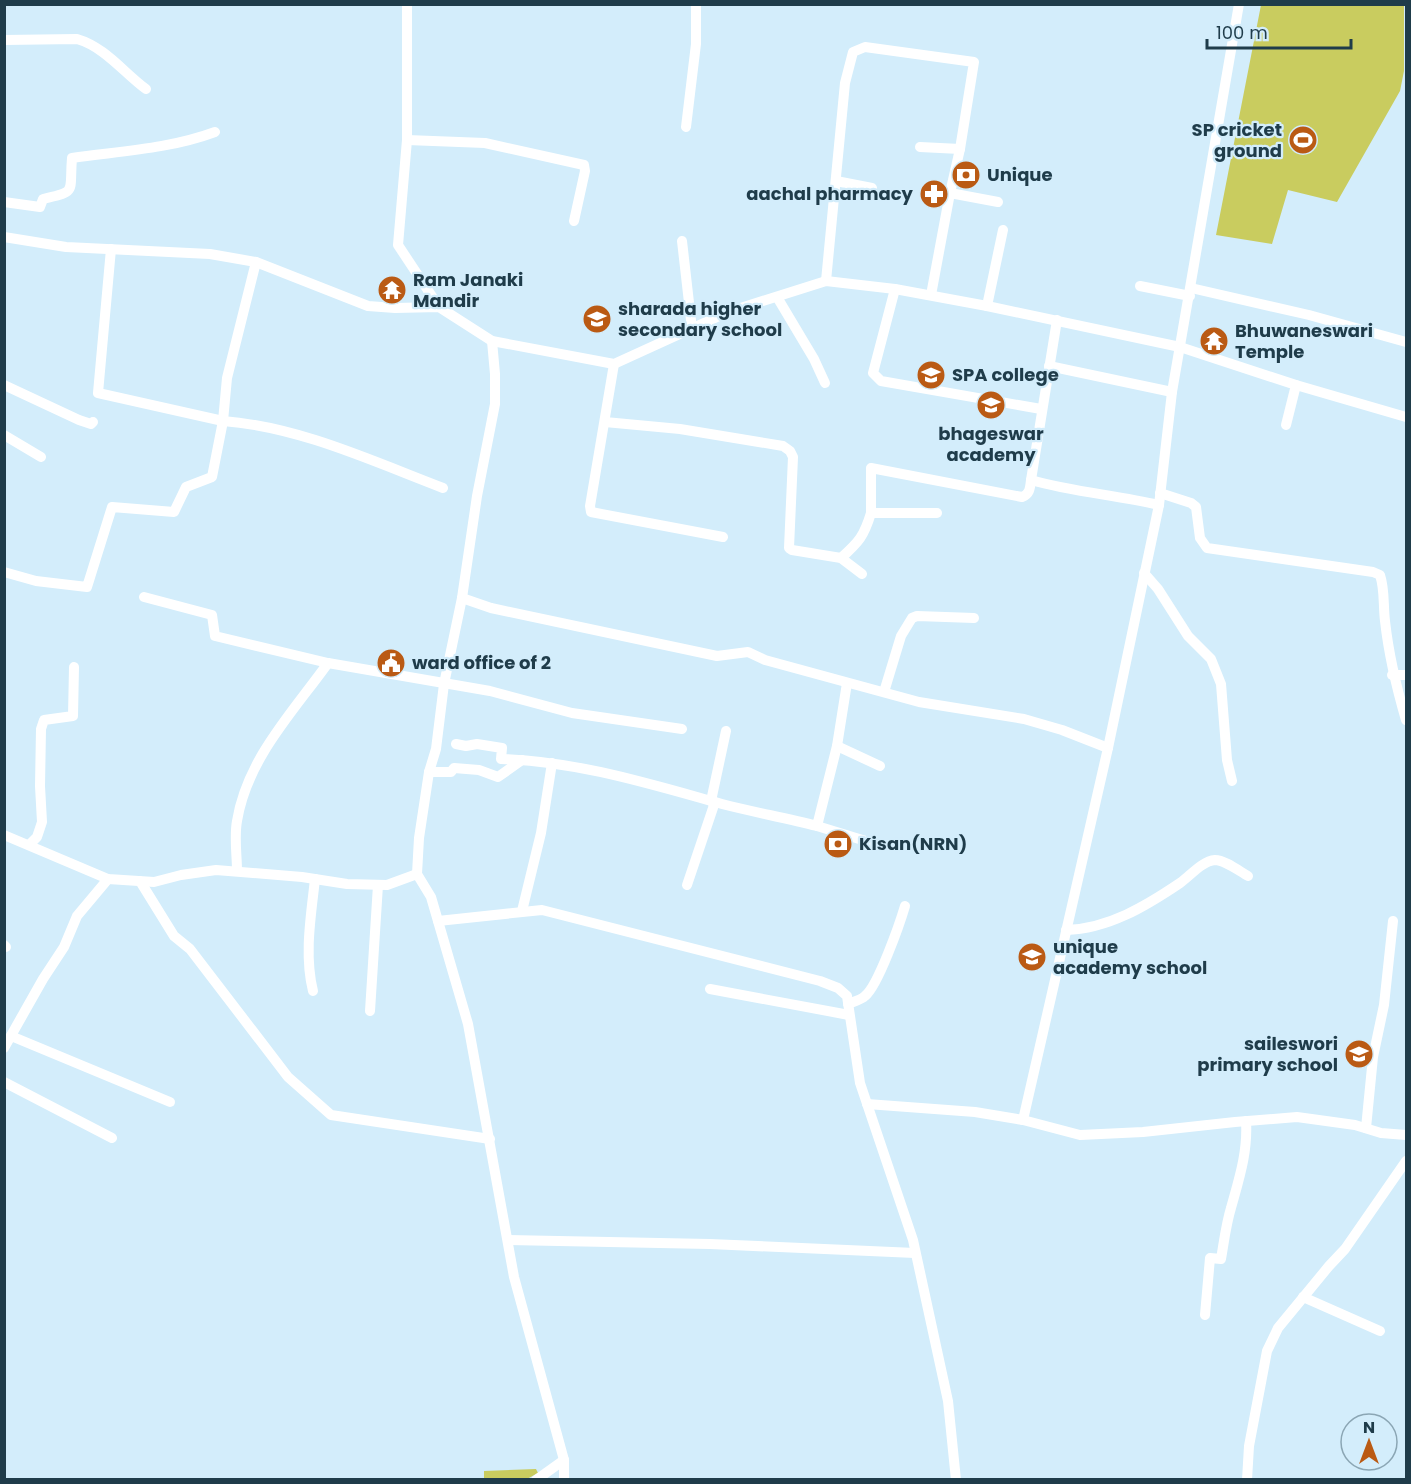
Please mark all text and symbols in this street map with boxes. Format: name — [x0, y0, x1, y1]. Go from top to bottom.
scale bar — [1207, 12, 1351, 50]
text: 100 m — [1216, 20, 1268, 45]
place label: SP cricket ground — [1192, 117, 1282, 163]
sports icon: SP cricket ground — [1287, 124, 1319, 156]
bank icon: Unique — [950, 159, 982, 191]
place label: Unique — [987, 162, 1053, 187]
pharmacy icon: aachal pharmacy — [918, 178, 950, 210]
place label: aachal pharmacy — [746, 181, 914, 206]
place label: Ram Janaki Mandir — [413, 267, 523, 313]
temple icon: Ram Janaki Mandir — [376, 274, 408, 306]
place label: sharada higher secondary school — [618, 296, 782, 342]
school or university icon: sharada higher secondary school — [581, 303, 613, 335]
place label: Bhuwaneswari Temple — [1235, 318, 1373, 364]
temple icon: Bhuwaneswari Temple — [1198, 325, 1230, 357]
school or university icon: SPA college — [915, 359, 947, 391]
place label: SPA college — [952, 362, 1059, 387]
school or university icon: bhageswar academy — [975, 389, 1007, 421]
place label: bhageswar academy — [938, 421, 1044, 467]
public building icon: ward office of 2 — [375, 647, 407, 679]
place label: ward office of 2 — [412, 650, 551, 675]
bank icon: Kisan(NRN) — [822, 828, 854, 860]
place label: Kisan(NRN) — [859, 831, 967, 856]
place label: unique academy school — [1053, 934, 1207, 980]
school or university icon: unique academy school — [1016, 941, 1048, 973]
place label: saileswori primary school — [1197, 1031, 1338, 1077]
school or university icon: saileswori primary school — [1343, 1038, 1375, 1070]
north arrow — [1339, 1412, 1399, 1472]
text: N — [1363, 1416, 1375, 1439]

